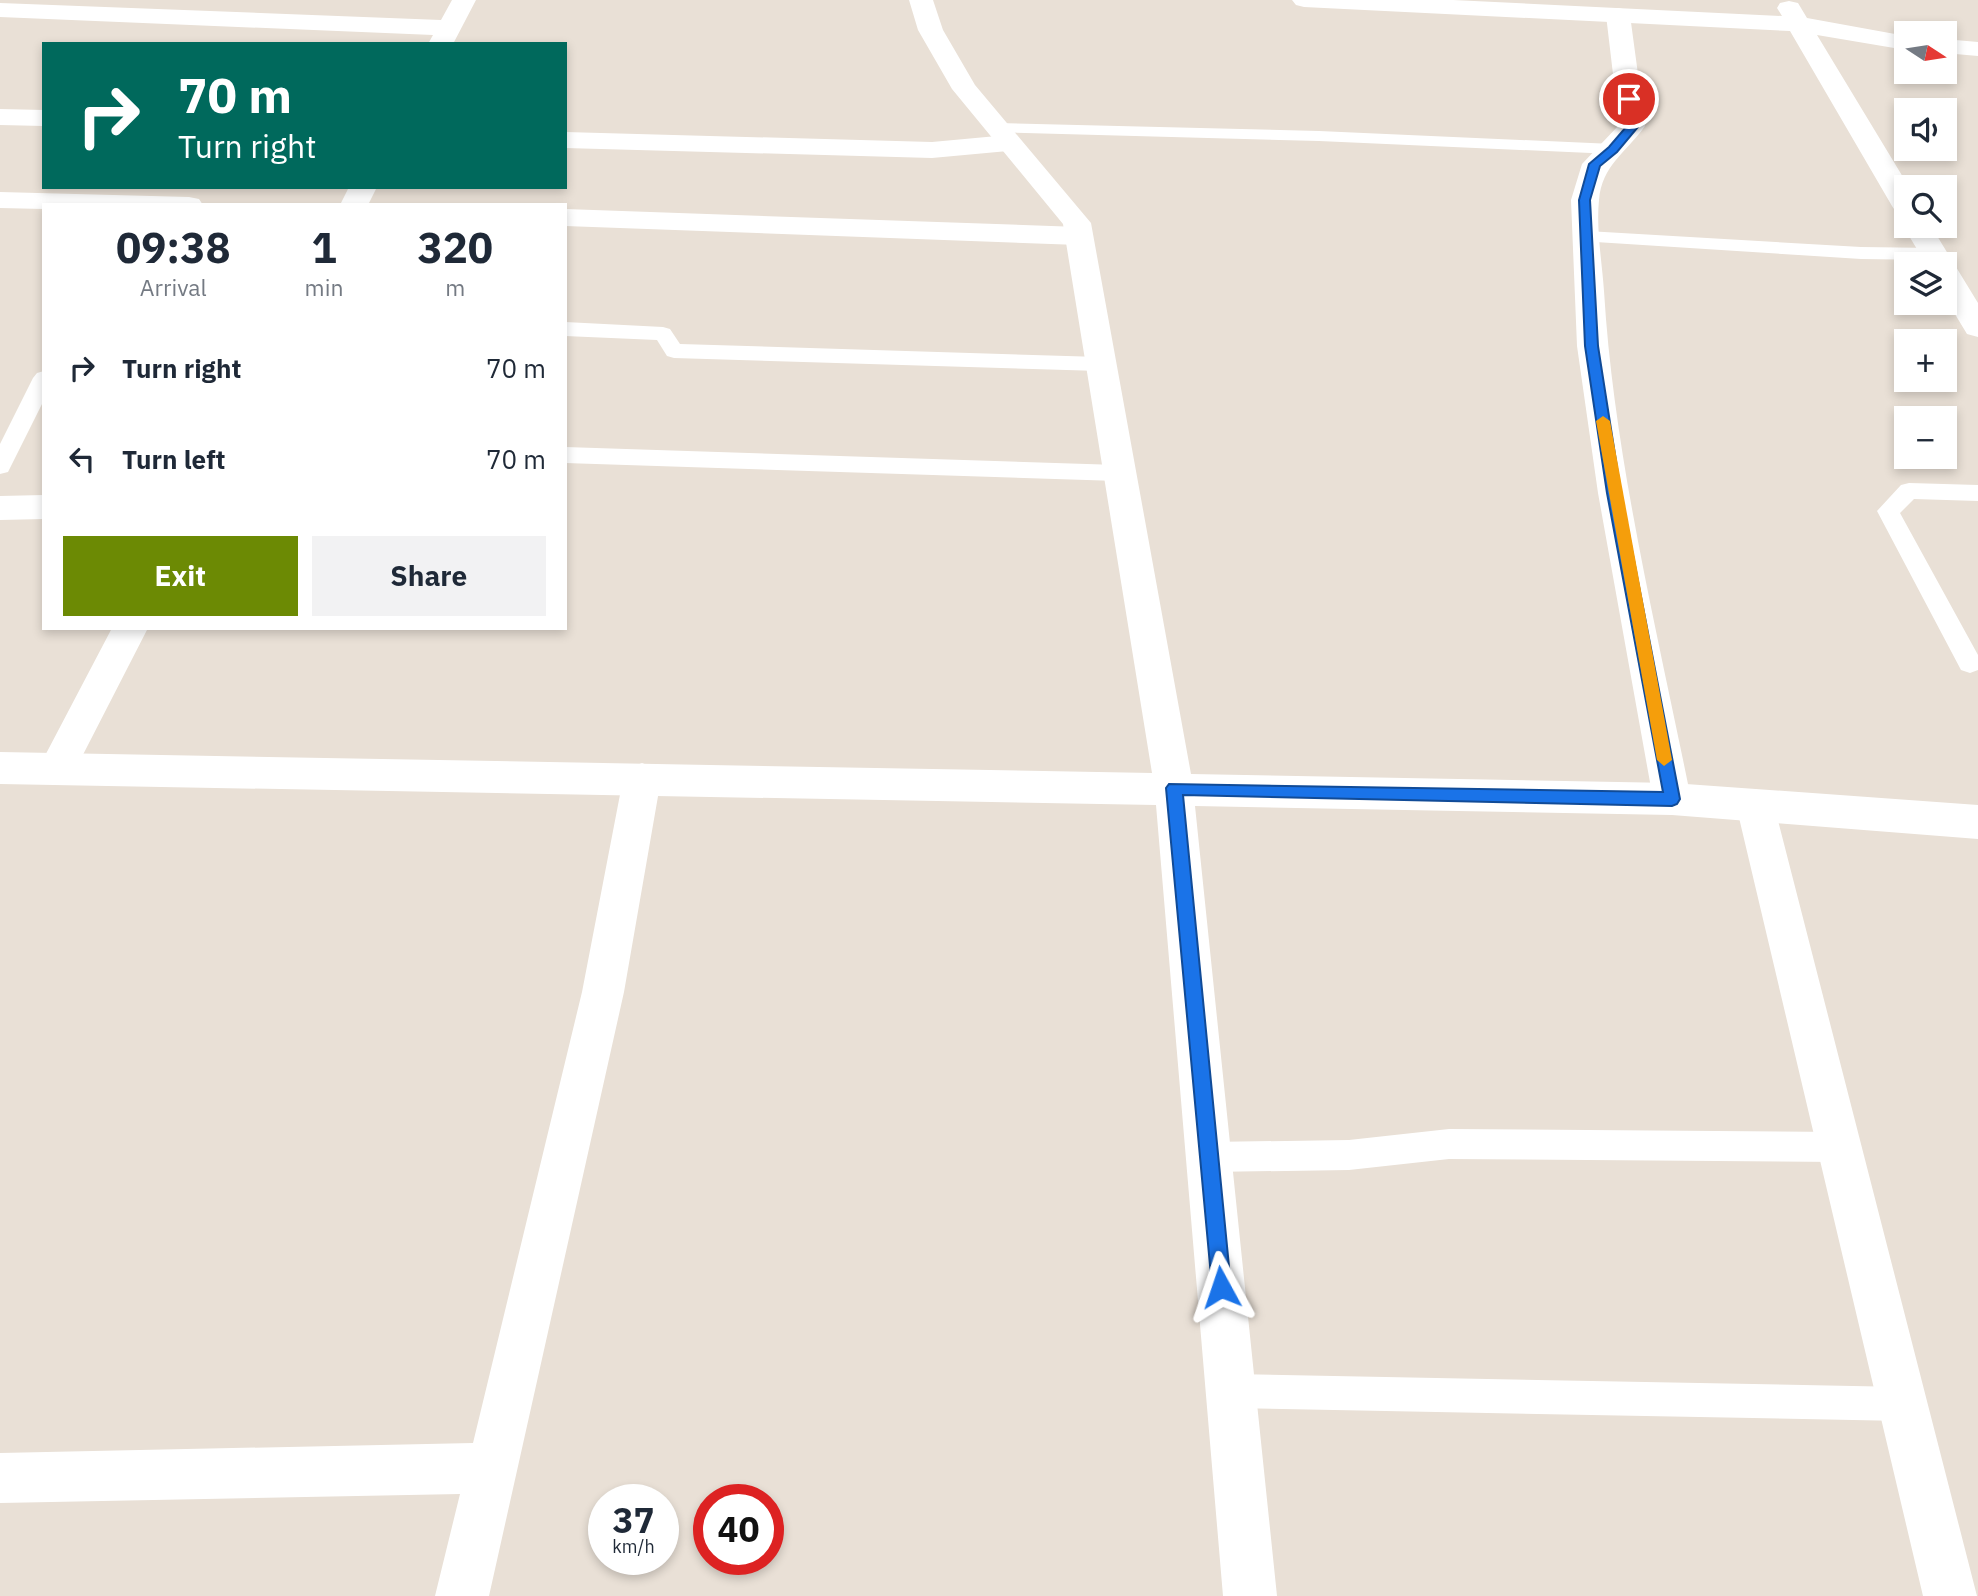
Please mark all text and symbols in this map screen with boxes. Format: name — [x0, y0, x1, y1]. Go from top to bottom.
north arrow — [1894, 21, 1956, 84]
map controls — [1894, 21, 1957, 469]
text: 70 m — [178, 63, 292, 126]
pin — [1599, 69, 1659, 129]
icon: right — [63, 70, 154, 161]
icon: arrive — [1610, 80, 1648, 118]
button: sound — [1894, 98, 1957, 161]
text: Turn right — [178, 125, 316, 167]
button: search — [1894, 175, 1957, 238]
text: 09:38 — [116, 220, 231, 275]
text: 1 — [311, 220, 337, 275]
text: 320 — [417, 220, 493, 275]
button: layers — [1894, 252, 1957, 315]
text: Arrival — [140, 272, 207, 302]
text: min — [305, 272, 343, 302]
text: m — [445, 272, 465, 302]
button: + — [1894, 329, 1957, 392]
icon: right — [63, 349, 101, 387]
text: Turn right — [122, 351, 241, 385]
text: 70 m — [486, 351, 546, 385]
button: − — [1894, 406, 1957, 469]
icon: left — [63, 440, 101, 478]
text: Turn left — [122, 442, 225, 476]
text: 70 m — [486, 442, 546, 476]
button: Exit — [63, 536, 298, 616]
button: Share — [312, 536, 546, 616]
position arrow — [1184, 1250, 1258, 1324]
speed limit sign: 40 — [693, 1484, 784, 1575]
text: 37 — [612, 1497, 655, 1543]
text: km/h — [612, 1535, 655, 1558]

